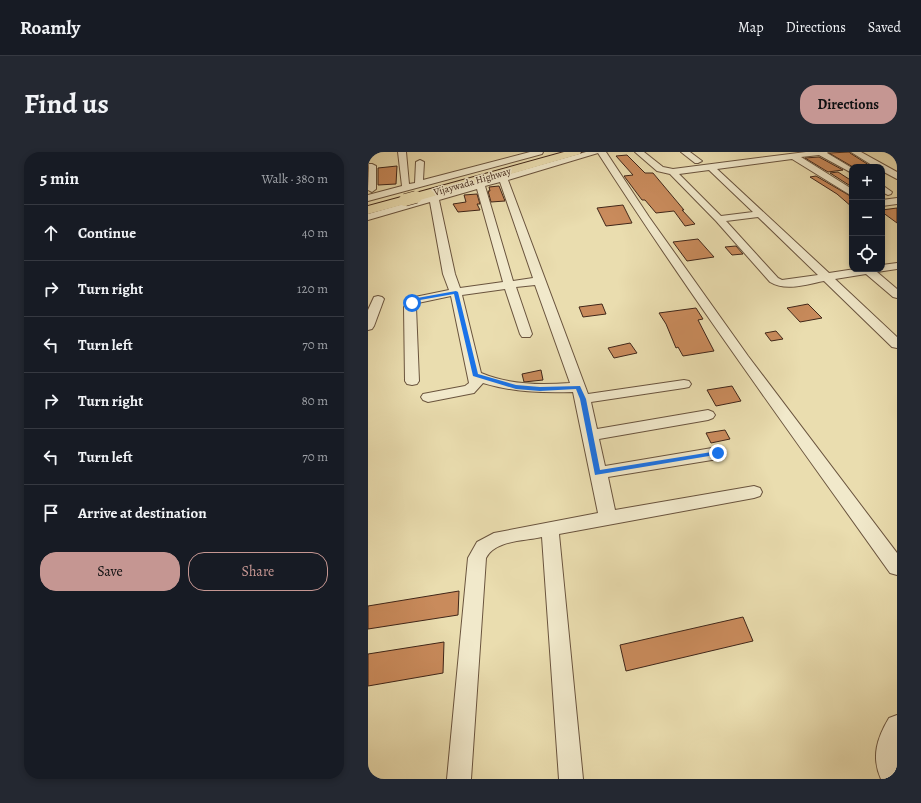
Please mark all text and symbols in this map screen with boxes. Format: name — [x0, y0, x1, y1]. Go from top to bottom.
text: Roamly — [20, 15, 80, 41]
text: Map — [738, 18, 764, 37]
text: Directions — [786, 18, 846, 37]
text: Saved — [868, 18, 901, 37]
text: Find us — [24, 85, 109, 123]
button: Directions — [800, 85, 897, 124]
street label: Vijaywada Highway — [431, 164, 513, 199]
map controls — [849, 164, 885, 272]
button: + — [849, 164, 885, 200]
text: 5 min — [40, 167, 79, 190]
text: Walk · 380 m — [261, 170, 328, 187]
button: − — [849, 200, 885, 236]
icon: ahead — [40, 222, 62, 244]
text: Continue — [78, 223, 136, 243]
text: 40 m — [302, 224, 328, 241]
button: locate — [849, 236, 885, 272]
icon: right — [40, 278, 62, 300]
text: Turn right — [78, 279, 143, 299]
text: 120 m — [297, 280, 328, 297]
route start — [403, 294, 421, 312]
icon: left — [40, 334, 62, 356]
text: Turn left — [78, 335, 133, 355]
text: 70 m — [302, 336, 328, 353]
icon: right — [40, 390, 62, 412]
text: Turn right — [78, 391, 143, 411]
text: 80 m — [301, 392, 328, 409]
route end — [709, 444, 727, 462]
icon: left — [40, 446, 62, 468]
text: Turn left — [78, 447, 133, 467]
text: 70 m — [302, 448, 328, 465]
icon: arrive — [40, 502, 62, 524]
text: Arrive at destination — [78, 503, 207, 523]
button: Save — [40, 552, 180, 591]
button: Share — [188, 552, 328, 591]

